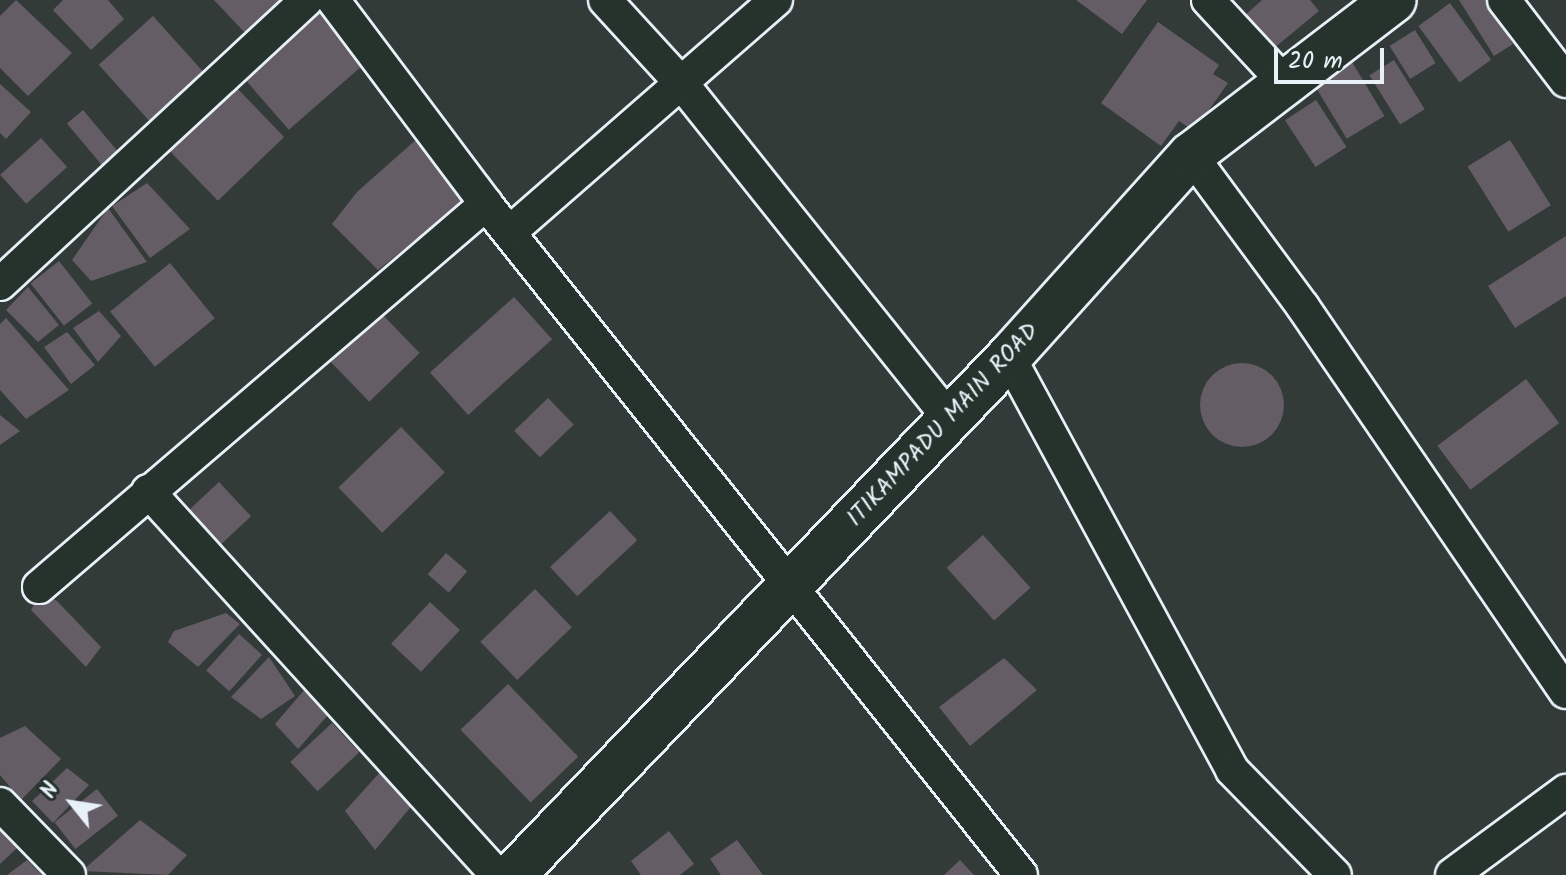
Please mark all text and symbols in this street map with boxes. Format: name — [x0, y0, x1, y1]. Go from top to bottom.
scale bar — [1278, 32, 1388, 82]
text: 20 m — [1288, 42, 1343, 81]
street label: ITIKAMPADU MAIN ROAD — [841, 317, 1045, 533]
north arrow — [32, 763, 112, 843]
text: N — [32, 776, 69, 806]

